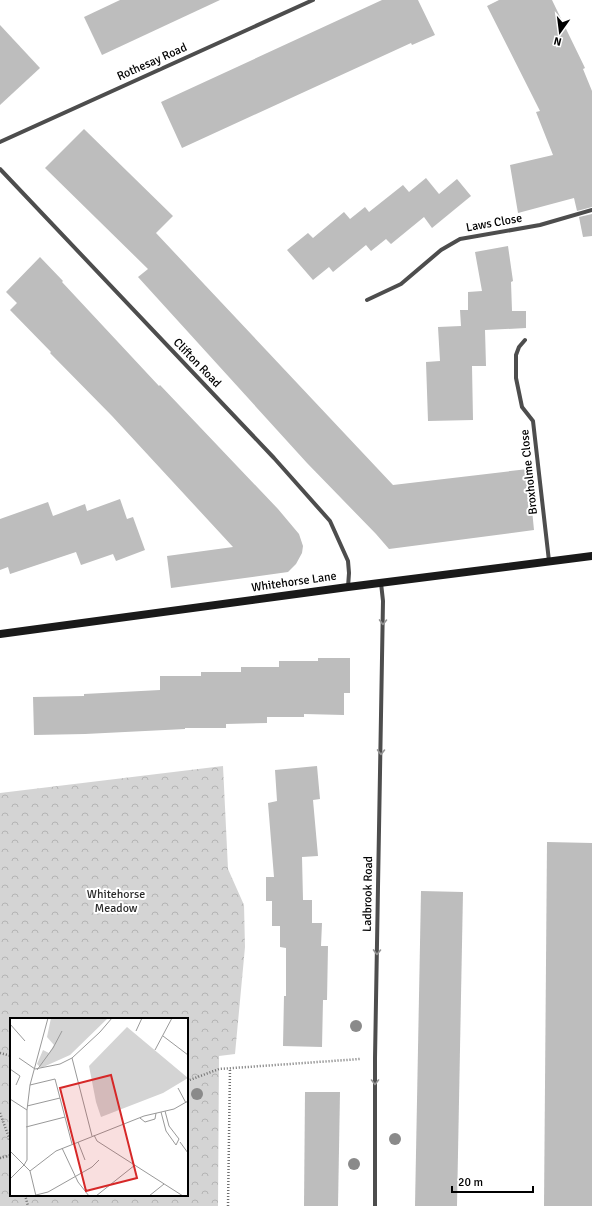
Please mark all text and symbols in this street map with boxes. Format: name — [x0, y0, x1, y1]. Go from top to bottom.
north arrow — [540, 12, 580, 52]
text: N — [552, 34, 563, 48]
street label: Rothesay Road — [115, 40, 189, 84]
street label: Laws Close — [465, 211, 523, 235]
street label: Clifton Road — [170, 335, 224, 391]
street label: Broxholme Close — [517, 429, 541, 515]
street label: Whitehorse Lane — [250, 569, 338, 595]
one-way arrow — [379, 619, 387, 625]
one-way arrow — [377, 749, 385, 755]
street label: Ladbrook Road — [360, 856, 376, 932]
park label: Whitehorse Meadow — [87, 887, 145, 916]
one-way arrow — [373, 949, 381, 955]
inset map — [10, 1018, 188, 1196]
one-way arrow — [371, 1079, 379, 1085]
scale bar — [452, 1168, 533, 1194]
text: 20 m — [458, 1175, 483, 1190]

